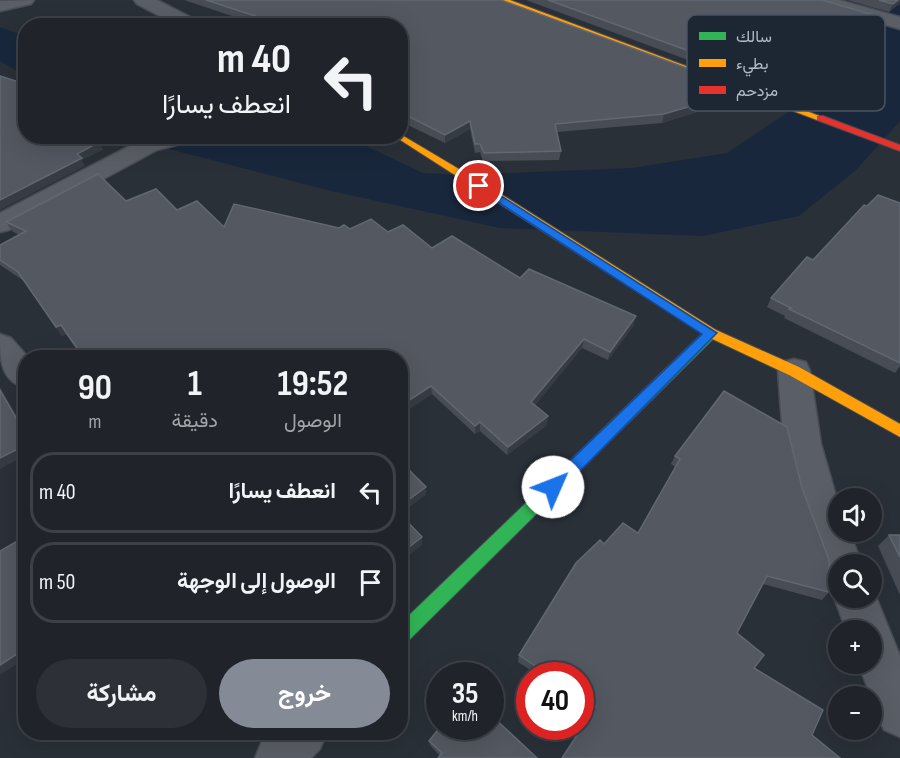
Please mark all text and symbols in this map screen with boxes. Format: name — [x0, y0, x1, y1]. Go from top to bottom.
legend — [687, 15, 885, 111]
text: سالك — [736, 28, 772, 47]
text: 40 m — [217, 34, 291, 85]
icon: left — [312, 42, 390, 120]
text: بطيء — [736, 55, 768, 77]
text: مزدحم — [736, 82, 778, 101]
text: انعطف يسارًا — [162, 89, 291, 121]
pin — [453, 160, 504, 211]
icon: arrive — [462, 169, 495, 202]
text: 1 — [188, 363, 202, 406]
text: 19:52 — [278, 363, 348, 406]
text: 90 — [78, 367, 112, 410]
text: دقيقة — [172, 409, 218, 433]
text: الوصول — [284, 409, 342, 433]
text: m — [88, 410, 101, 434]
position arrow — [521, 455, 585, 519]
icon: left — [354, 476, 387, 509]
text: انعطف يسارًا — [228, 478, 336, 505]
text: 40 m — [39, 479, 76, 506]
map controls — [828, 488, 882, 740]
button: sound — [828, 488, 882, 542]
button: search — [828, 554, 882, 608]
icon: arrive — [354, 566, 387, 599]
text: الوصول إلى الوجهة — [177, 568, 336, 595]
text: 50 m — [39, 569, 75, 596]
button: + — [828, 620, 882, 674]
button: مشاركة — [36, 659, 207, 728]
button: خروج — [219, 659, 390, 728]
speed limit sign: 40 — [516, 662, 594, 740]
text: 35 — [452, 676, 478, 712]
button: − — [828, 686, 882, 740]
text: km/h — [452, 707, 478, 726]

